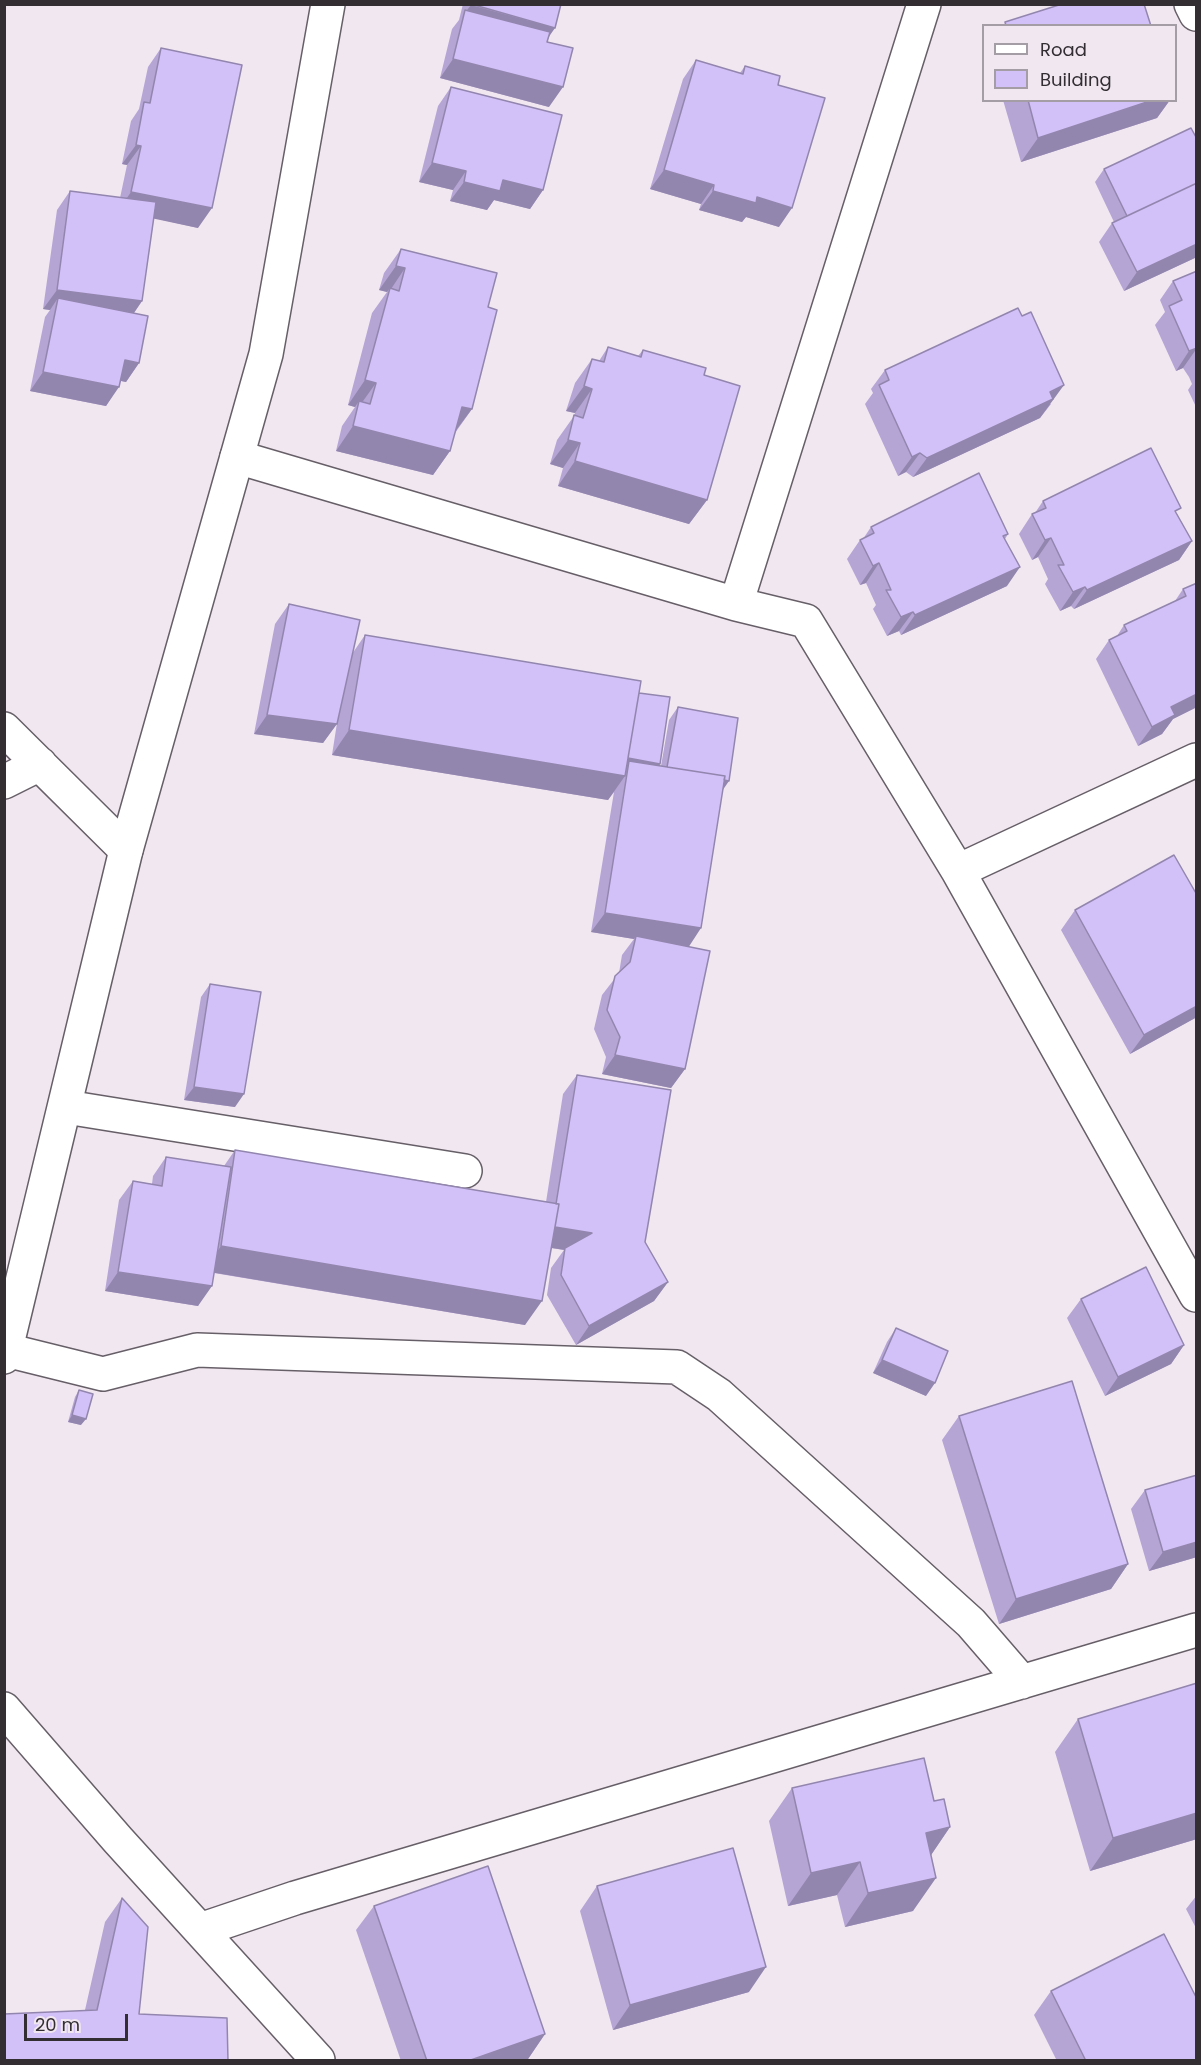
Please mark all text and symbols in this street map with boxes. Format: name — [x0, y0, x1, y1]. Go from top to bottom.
legend — [982, 24, 1177, 102]
text: Road — [1040, 37, 1087, 62]
text: Building — [1040, 67, 1112, 92]
scale bar — [27, 2002, 130, 2040]
text: 20 m — [35, 2012, 80, 2037]

